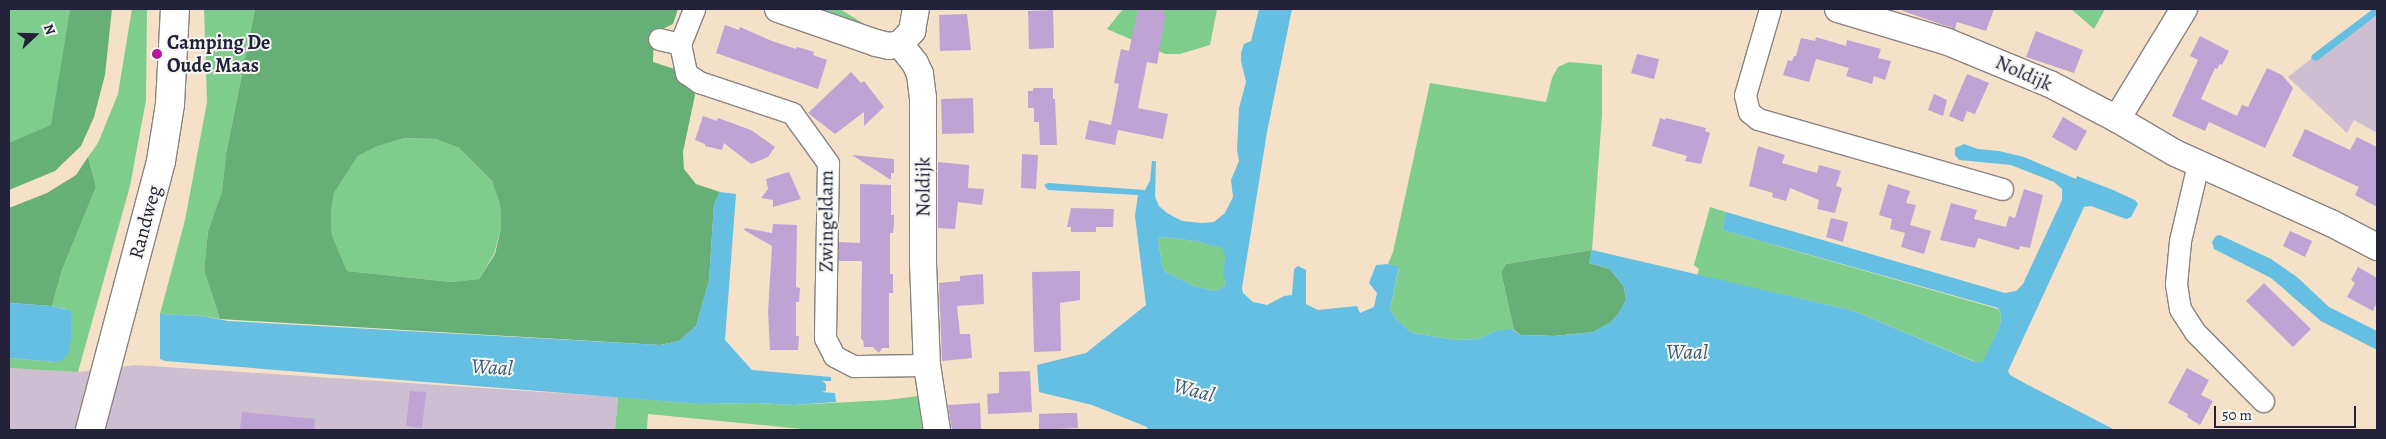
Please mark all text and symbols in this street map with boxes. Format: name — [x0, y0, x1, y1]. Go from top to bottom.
north arrow — [10, 10, 60, 60]
text: N — [39, 21, 60, 38]
place label: Camping De Oude Maas — [167, 30, 270, 77]
marker: Camping De Oude Maas — [151, 48, 163, 60]
street label: Noldijk — [1992, 50, 2056, 96]
street label: Noldijk — [911, 157, 935, 217]
street label: Zwingeldam — [814, 170, 838, 272]
street label: Randweg — [124, 182, 166, 262]
water label: Waal — [1666, 339, 1708, 365]
water label: Waal — [470, 353, 514, 381]
water label: Waal — [1171, 372, 1217, 408]
scale bar — [2216, 396, 2358, 428]
text: 50 m — [2222, 405, 2252, 425]

